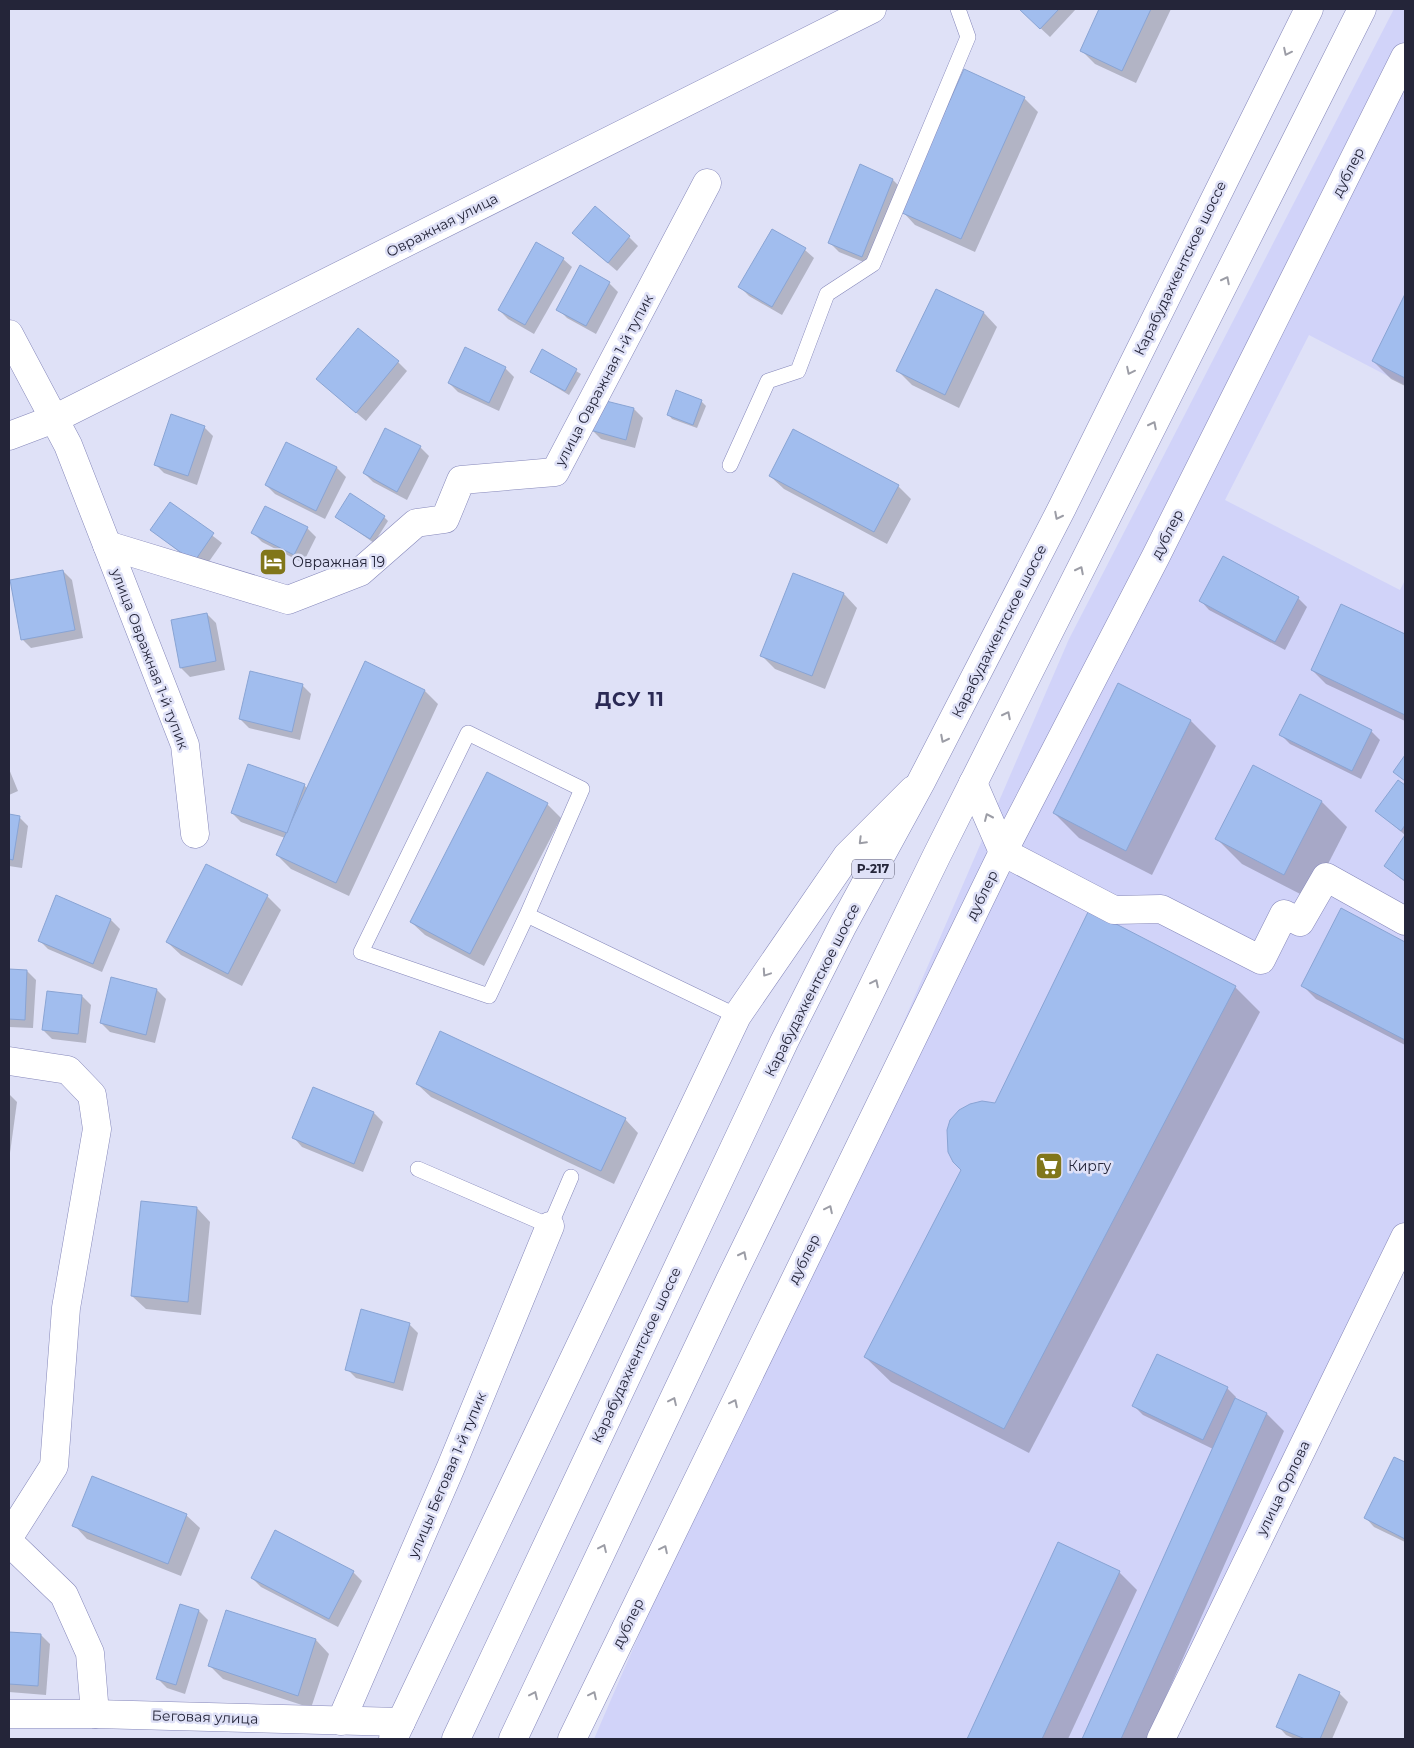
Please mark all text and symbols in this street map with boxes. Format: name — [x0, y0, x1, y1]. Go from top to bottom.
one-way arrow — [1283, 47, 1293, 56]
street label: дублер — [1328, 144, 1368, 200]
street label: Карабудахкентское шоссе — [1130, 178, 1230, 358]
street label: Овражная улица — [383, 189, 501, 261]
one-way arrow — [1220, 276, 1230, 285]
street label: улица Овражная 1-й тупик — [550, 291, 657, 470]
one-way arrow — [1126, 366, 1136, 375]
one-way arrow — [1147, 421, 1157, 430]
street label: дублер — [1147, 506, 1187, 562]
one-way arrow — [1054, 511, 1064, 520]
street label: Карабудахкентское шоссе — [947, 541, 1051, 721]
hotel icon: Овражная 19 — [258, 547, 288, 577]
place label: Овражная 19 — [292, 553, 385, 571]
street label: улица Овражная 1-й тупик — [107, 565, 193, 752]
one-way arrow — [1074, 566, 1084, 575]
district label: ДСУ 11 — [595, 688, 665, 711]
one-way arrow — [1001, 712, 1011, 721]
one-way arrow — [940, 734, 950, 743]
one-way arrow — [984, 813, 994, 822]
one-way arrow — [858, 836, 867, 845]
road number: Р-217 — [852, 860, 894, 879]
street label: дублер — [962, 867, 1002, 923]
street label: Карабудахкентское шоссе — [760, 900, 864, 1080]
one-way arrow — [763, 967, 773, 976]
one-way arrow — [869, 979, 879, 988]
supermarket icon: Киргу — [1034, 1151, 1064, 1181]
place label: Киргу — [1068, 1157, 1112, 1175]
one-way arrow — [822, 1206, 832, 1215]
street label: дублер — [784, 1231, 824, 1287]
one-way arrow — [737, 1251, 747, 1260]
street label: Карабудахкентское шоссе — [587, 1264, 685, 1446]
street label: улицы Беговая 1-й тупик — [403, 1389, 490, 1562]
one-way arrow — [666, 1397, 677, 1406]
one-way arrow — [728, 1399, 739, 1408]
street label: улица Орлова — [1252, 1438, 1314, 1539]
one-way arrow — [597, 1544, 607, 1553]
one-way arrow — [658, 1545, 668, 1554]
street label: дублер — [608, 1595, 648, 1651]
one-way arrow — [527, 1691, 538, 1700]
one-way arrow — [587, 1691, 597, 1700]
street label: Беговая улица — [151, 1706, 259, 1728]

